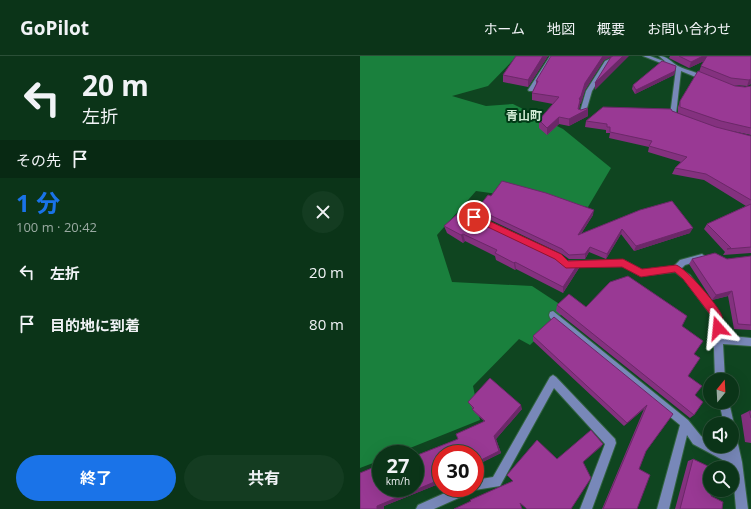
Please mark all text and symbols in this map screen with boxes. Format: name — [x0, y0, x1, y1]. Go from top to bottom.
text: GoPilot — [20, 15, 89, 41]
text: ホーム — [483, 19, 525, 38]
text: 地図 — [547, 19, 575, 38]
text: 概要 — [597, 19, 625, 38]
text: お問い合わせ — [647, 19, 731, 38]
text: 20 m — [82, 66, 149, 104]
icon: left — [16, 72, 68, 124]
text: 左折 — [82, 104, 118, 128]
district label: 青山町 — [506, 107, 542, 124]
icon: arrive — [69, 148, 91, 170]
text: その先 — [16, 150, 61, 170]
text: 1 分 — [16, 186, 60, 219]
button: close — [302, 191, 344, 233]
pin — [457, 200, 491, 234]
icon: arrive — [463, 206, 485, 228]
text: 100 m · 20:42 — [16, 218, 97, 236]
icon: left — [16, 261, 38, 283]
text: 20 m — [309, 262, 344, 282]
text: 左折 — [50, 263, 80, 283]
position arrow — [697, 307, 739, 349]
icon: arrive — [16, 313, 38, 335]
text: 80 m — [309, 314, 344, 334]
text: 目的地に到着 — [50, 315, 140, 335]
north arrow — [703, 373, 739, 409]
map controls — [703, 373, 739, 497]
button: sound — [703, 417, 739, 453]
speed limit sign: 30 — [432, 445, 484, 497]
text: 27 — [387, 452, 409, 479]
button: 終了 — [16, 455, 176, 501]
button: 共有 — [184, 455, 344, 501]
button: search — [703, 461, 739, 497]
text: km/h — [386, 474, 410, 488]

